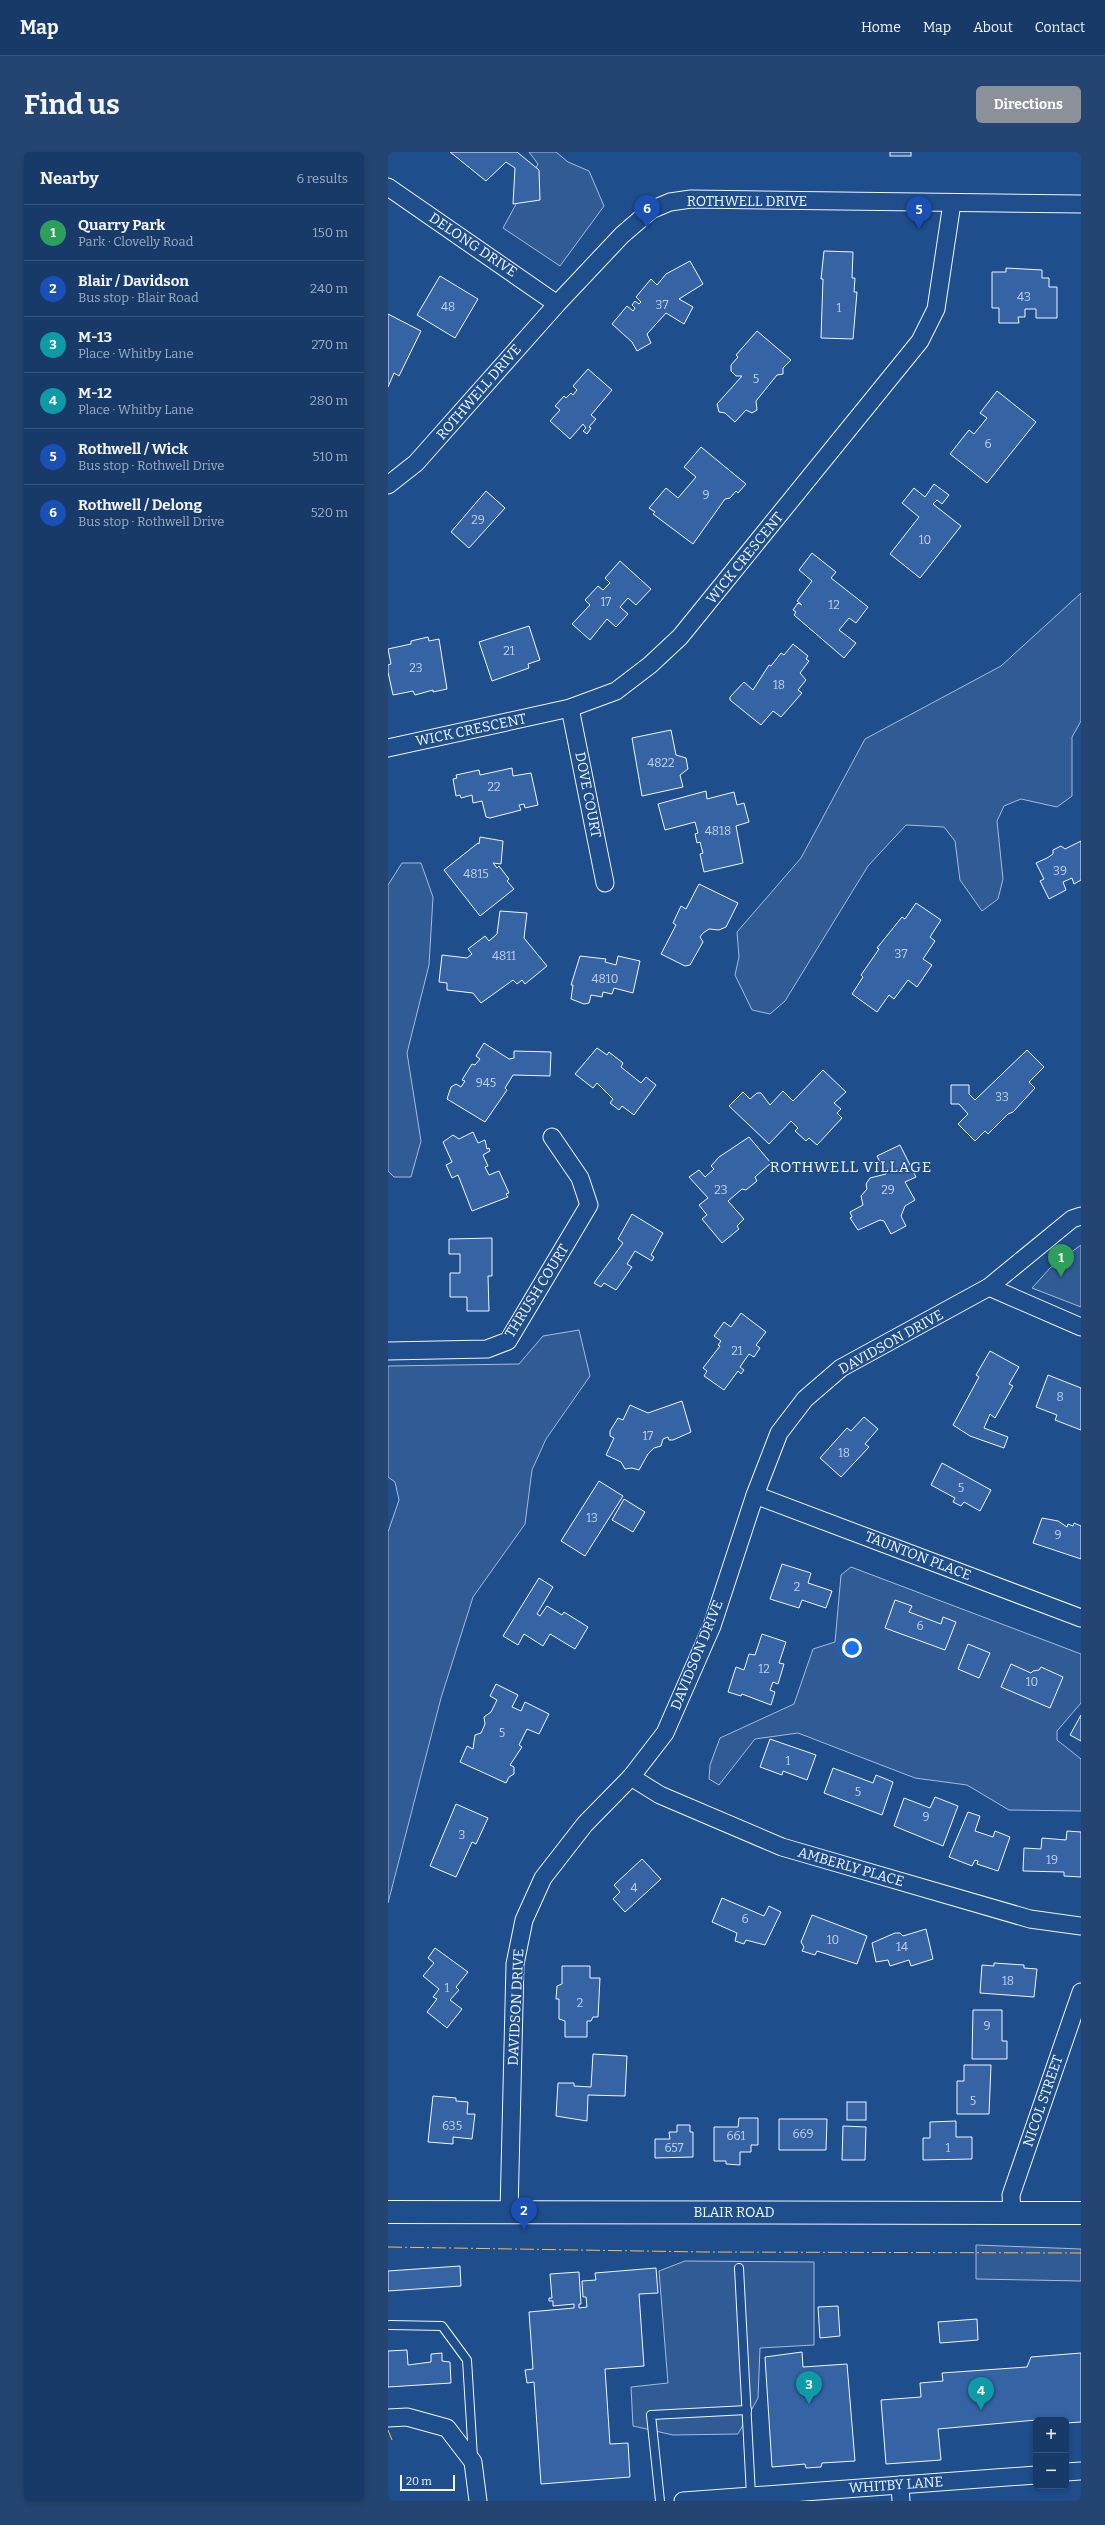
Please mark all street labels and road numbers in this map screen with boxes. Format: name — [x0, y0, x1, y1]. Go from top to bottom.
street label: ROTHWELL DRIVE — [687, 193, 807, 210]
street label: DELONG DRIVE — [426, 209, 520, 281]
street label: ROTHWELL DRIVE — [433, 341, 525, 443]
street label: WICK CRESCENT — [703, 509, 787, 607]
street label: WICK CRESCENT — [414, 710, 528, 750]
street label: DOVE COURT — [571, 751, 605, 839]
street label: THRUSH COURT — [501, 1241, 573, 1341]
street label: DAVIDSON DRIVE — [836, 1306, 946, 1378]
street label: TAUNTON PLACE — [863, 1528, 973, 1584]
street label: DAVIDSON DRIVE — [667, 1598, 727, 1712]
street label: AMBERLY PLACE — [796, 1844, 906, 1890]
street label: DAVIDSON DRIVE — [504, 1948, 528, 2066]
street label: NICOL STREET — [1019, 2053, 1067, 2149]
street label: BLAIR ROAD — [693, 2204, 775, 2221]
street label: WHITBY LANE — [848, 2473, 944, 2497]

